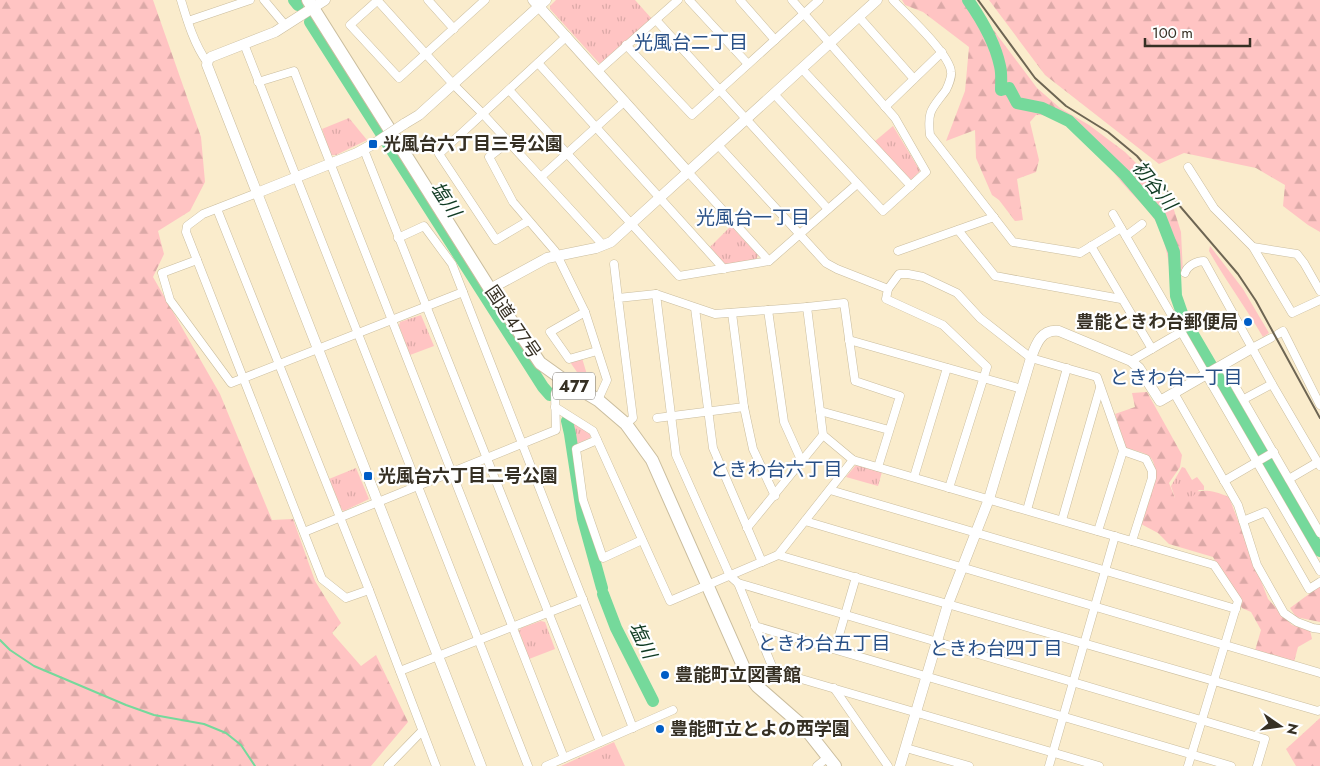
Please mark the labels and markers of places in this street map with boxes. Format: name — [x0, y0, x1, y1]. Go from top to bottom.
place label: 光風台六丁目三号公園 — [383, 131, 563, 157]
marker: 光風台六丁目三号公園 — [367, 138, 379, 150]
place label: 豊能ときわ台郵便局 — [1076, 309, 1238, 335]
marker: 豊能ときわ台郵便局 — [1242, 316, 1254, 328]
place label: 光風台六丁目二号公園 — [378, 463, 558, 489]
marker: 光風台六丁目二号公園 — [362, 470, 374, 482]
place label: 豊能町立図書館 — [675, 662, 801, 688]
marker: 豊能町立図書館 — [659, 669, 671, 681]
place label: 豊能町立とよの西学園 — [670, 716, 850, 742]
marker: 豊能町立とよの西学園 — [654, 723, 666, 735]

